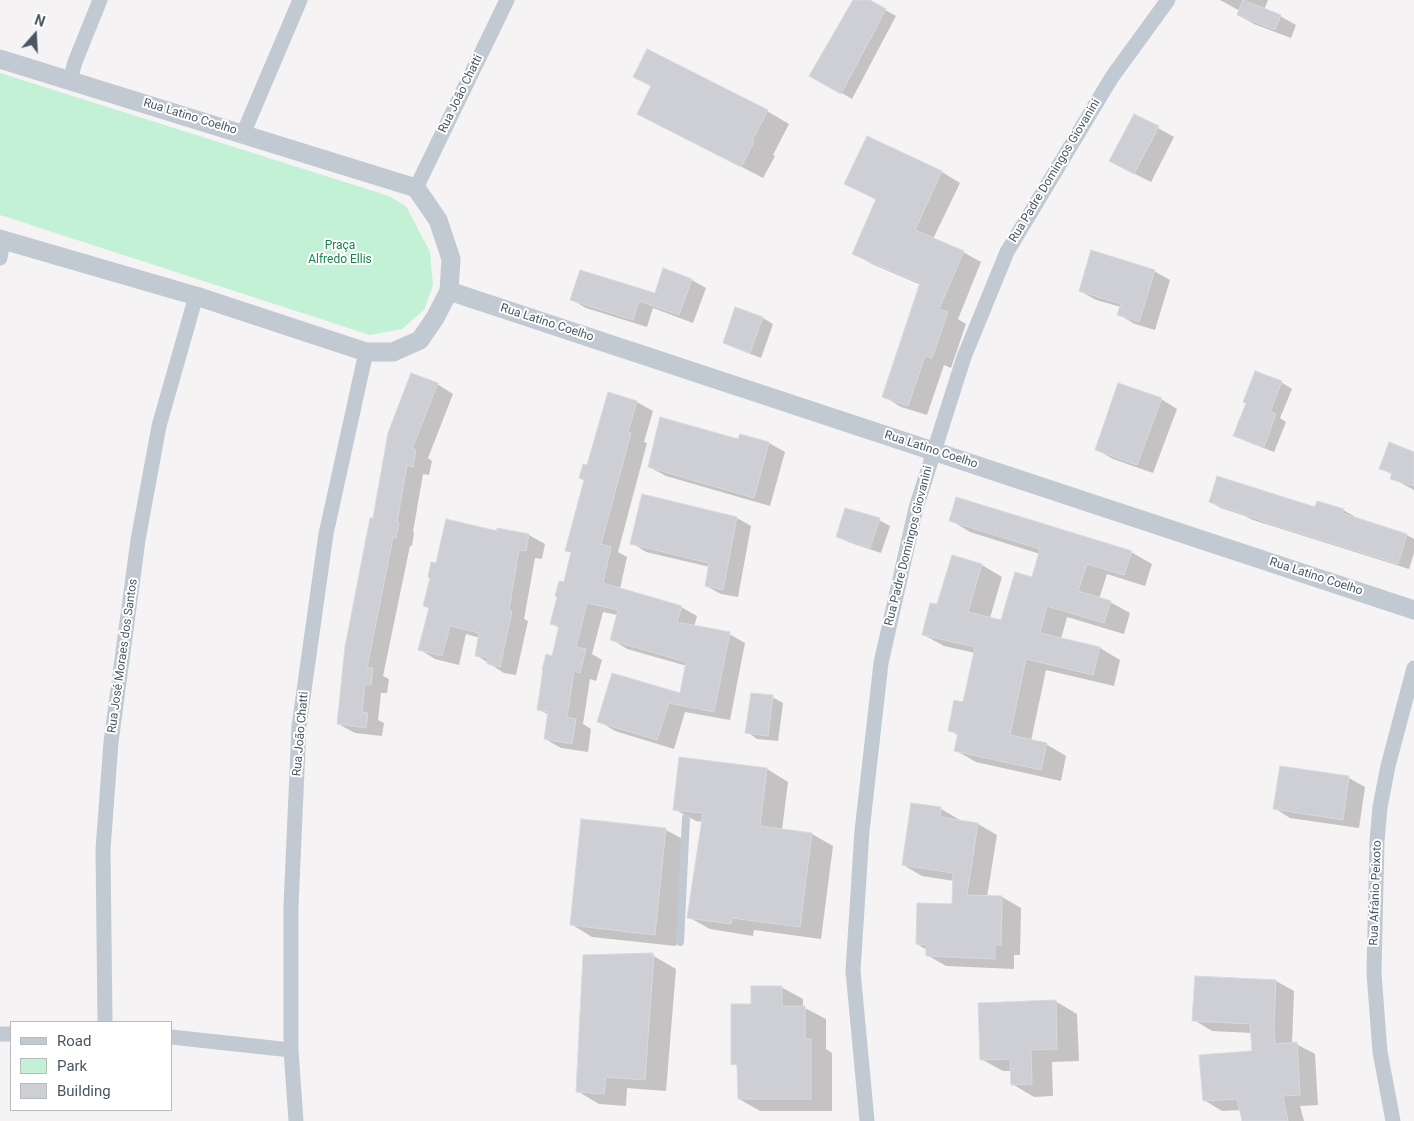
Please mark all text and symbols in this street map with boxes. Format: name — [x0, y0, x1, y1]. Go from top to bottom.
north arrow — [10, 10, 60, 60]
text: N — [33, 12, 47, 30]
street label: Rua João Chatti — [436, 53, 486, 135]
street label: Rua Latino Coelho — [141, 96, 239, 138]
street label: Rua Padre Domingos Giovanini — [1007, 97, 1103, 245]
park label: Praça Alfredo Ellis — [308, 239, 372, 267]
street label: Rua Latino Coelho — [499, 301, 595, 345]
street label: Rua Latino Coelho — [883, 428, 979, 472]
street label: Rua Padre Domingos Giovanini — [882, 465, 936, 627]
street label: Rua Latino Coelho — [1268, 555, 1364, 599]
street label: Rua José Moraes dos Santos — [105, 578, 141, 734]
street label: Rua João Chatti — [290, 691, 312, 777]
street label: Rua Afrânio Peixoto — [1367, 840, 1385, 946]
legend — [10, 1021, 172, 1111]
text: Road — [57, 1032, 91, 1050]
text: Park — [57, 1057, 87, 1075]
text: Building — [57, 1082, 111, 1100]

